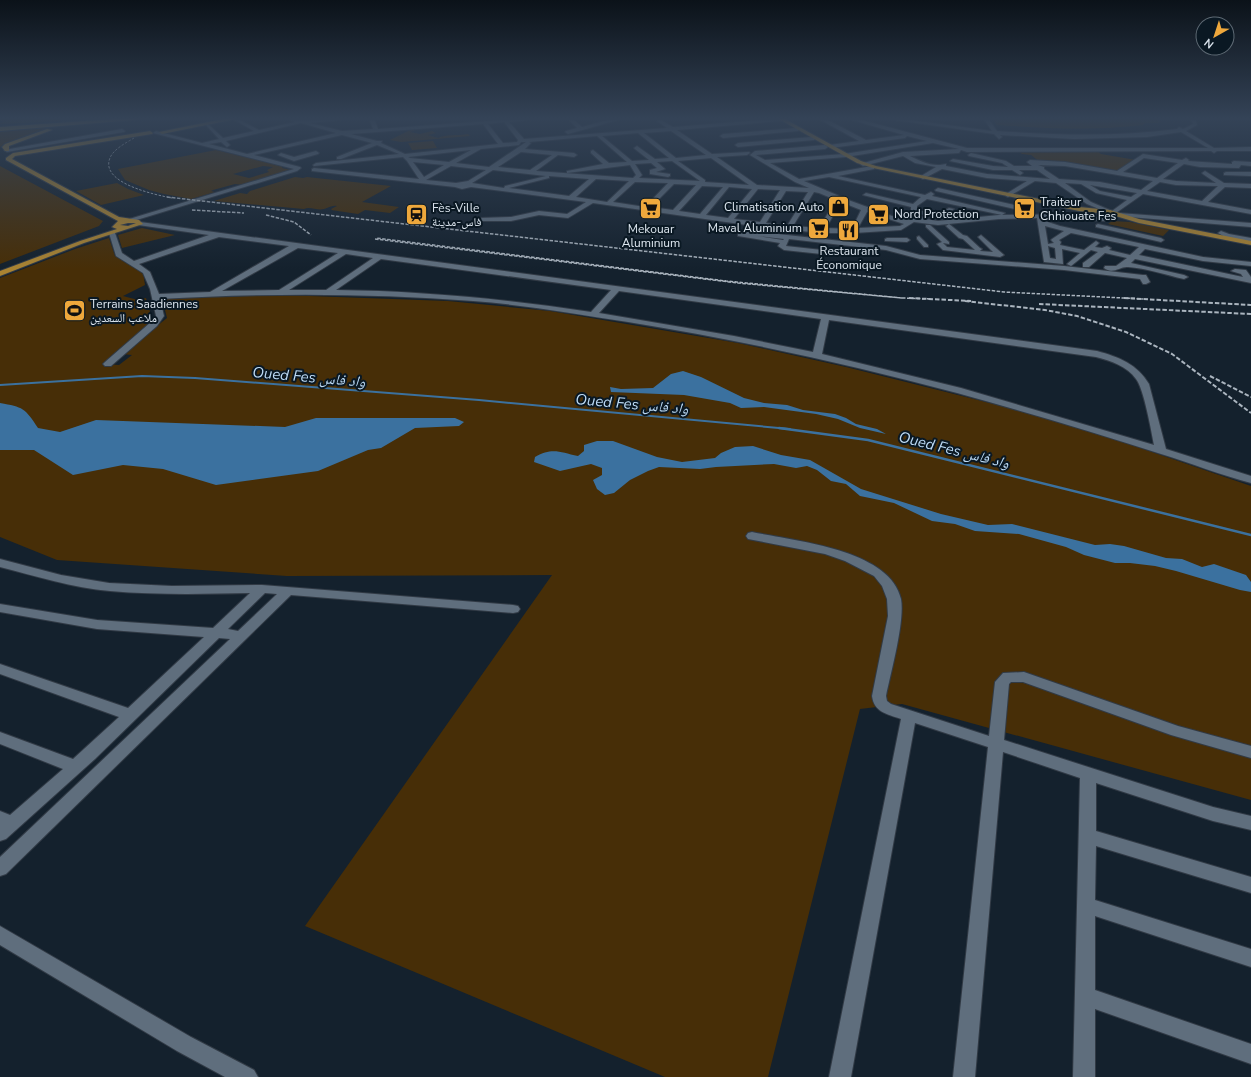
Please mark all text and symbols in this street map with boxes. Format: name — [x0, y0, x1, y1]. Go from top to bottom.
north arrow — [1195, 16, 1235, 56]
text: N — [1201, 35, 1217, 52]
shop icon: Climatisation Auto — [826, 194, 852, 220]
place label: Traiteur Chhiouate Fes — [1040, 194, 1117, 224]
supermarket icon: Mekouar Aluminium — [638, 195, 664, 221]
supermarket icon: Traiteur Chhiouate Fes — [1012, 196, 1038, 222]
place label: Climatisation Auto — [724, 199, 824, 215]
place label: Fès-Ville فاس-مدينة — [432, 200, 482, 230]
supermarket icon: Nord Protection — [865, 201, 891, 227]
station icon: Fès-Ville فاس-مدينة — [404, 202, 430, 228]
place label: Nord Protection — [894, 206, 979, 222]
supermarket icon: Maval Aluminium — [805, 215, 831, 241]
restaurant icon: Restaurant Économique — [836, 217, 862, 243]
place label: Maval Aluminium — [708, 220, 802, 236]
place label: Mekouar Aluminium — [622, 221, 680, 251]
place label: Restaurant Économique — [816, 243, 882, 273]
place label: Terrains Saadiennes ملاعب السعدين — [90, 296, 198, 326]
sports icon: Terrains Saadiennes ملاعب السعدين — [62, 298, 88, 324]
water label: Oued Fes واد فاس — [252, 362, 366, 392]
water label: Oued Fes واد فاس — [575, 389, 689, 419]
water label: Oued Fes واد فاس — [897, 427, 1011, 473]

